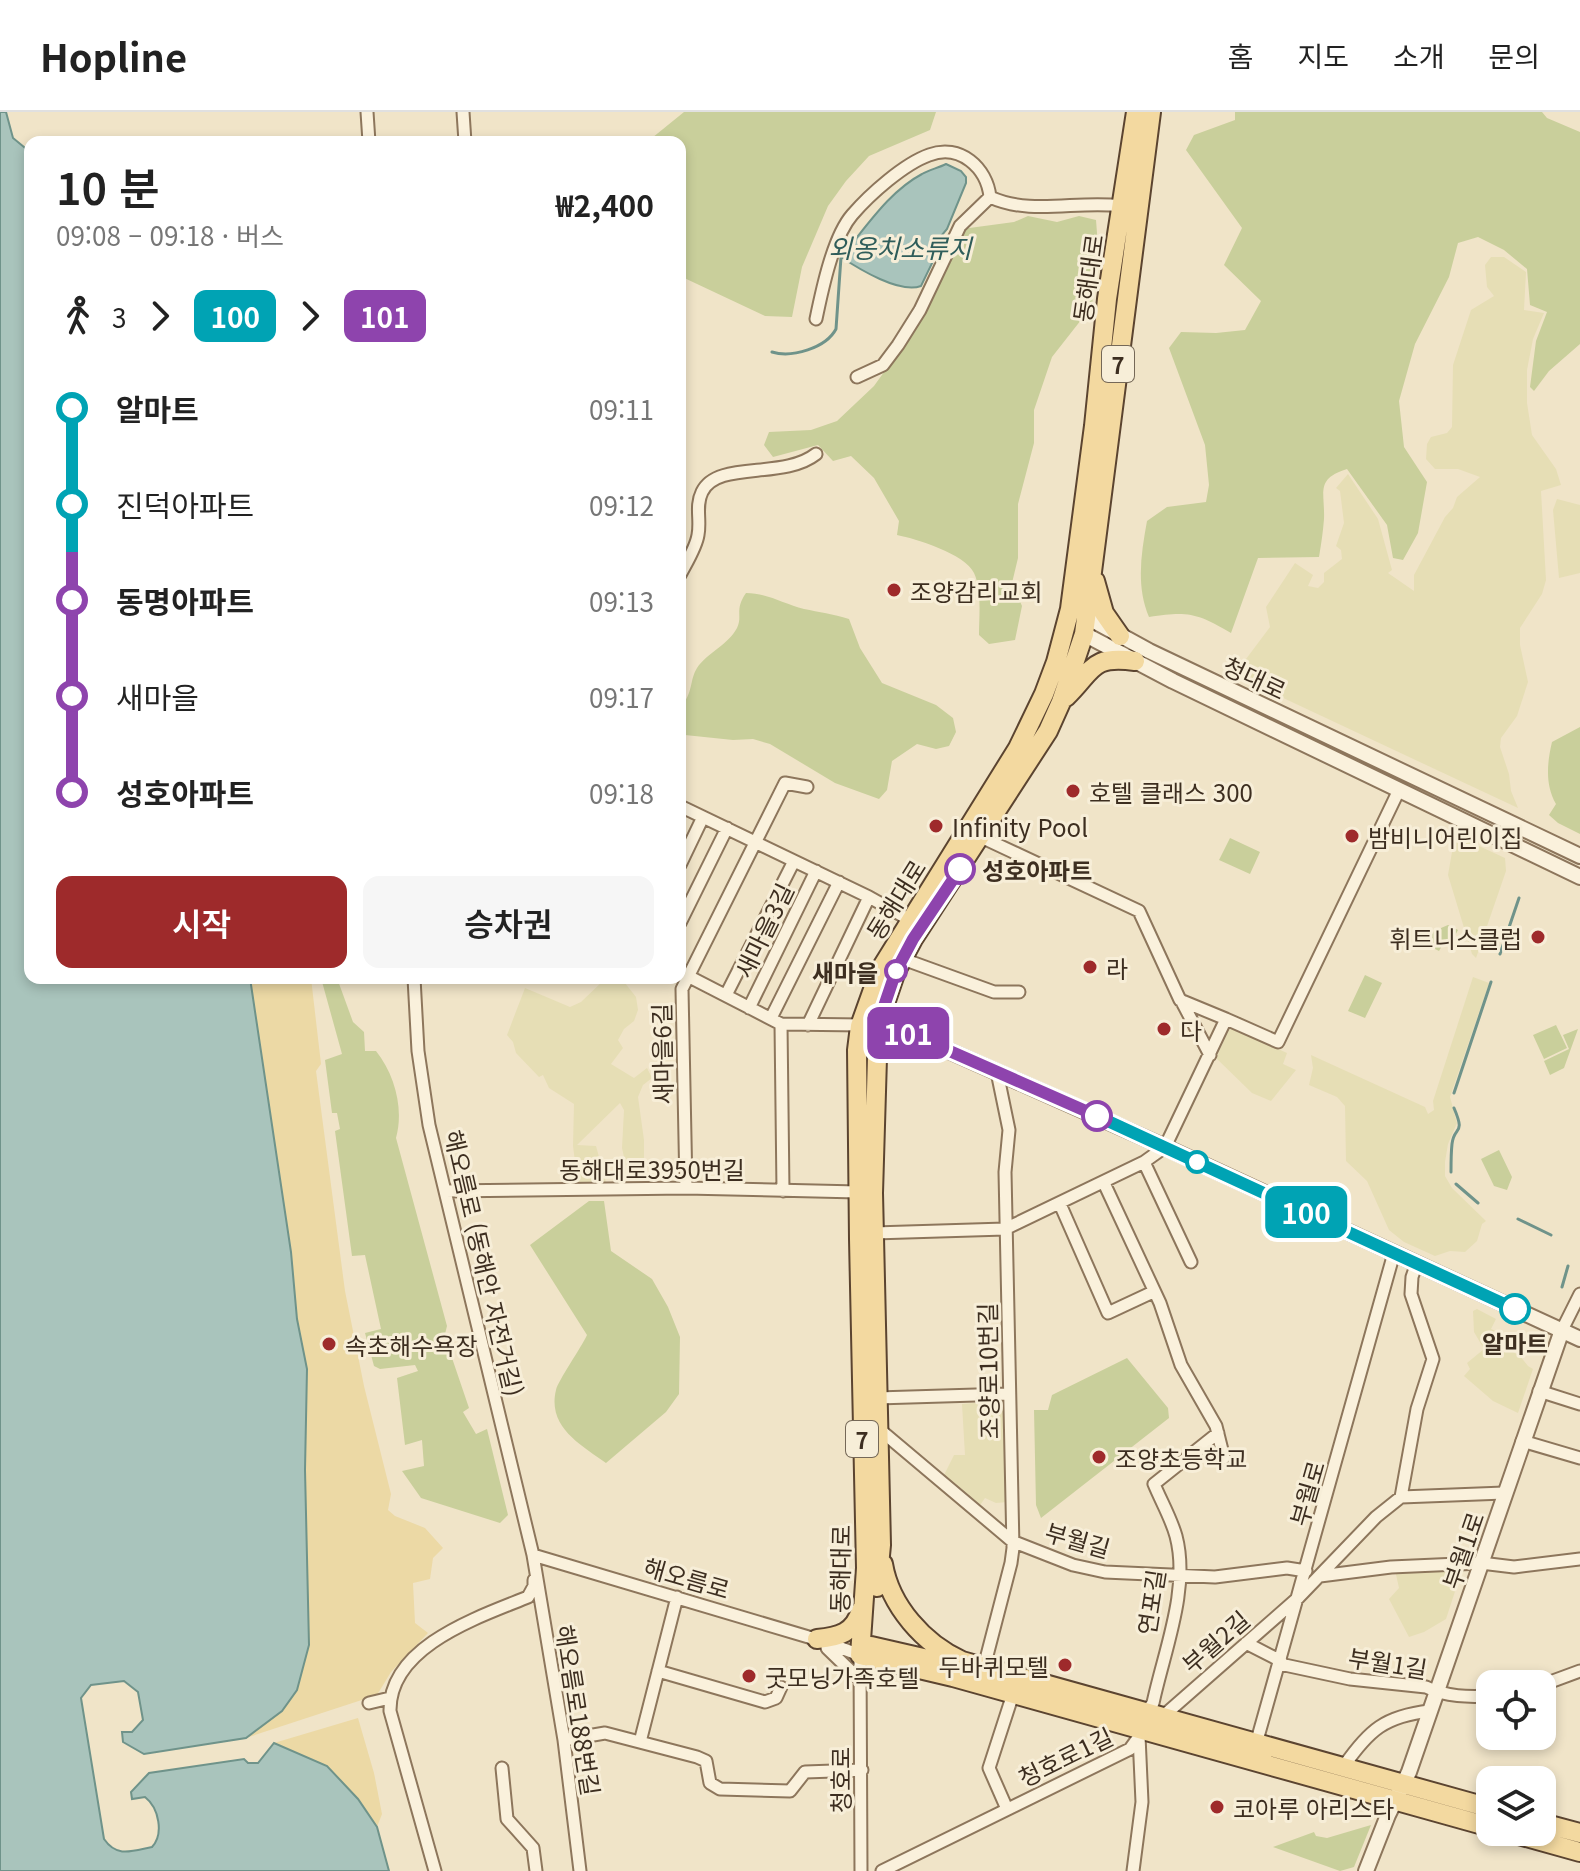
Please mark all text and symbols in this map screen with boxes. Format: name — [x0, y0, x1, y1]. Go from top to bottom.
text: Hopline — [40, 28, 187, 83]
text: 홈 — [1228, 35, 1253, 75]
text: 지도 — [1297, 35, 1349, 75]
text: 소개 — [1393, 35, 1444, 75]
text: 문의 — [1488, 35, 1540, 75]
text: 10 분 — [56, 154, 160, 218]
text: ₩2,400 — [556, 182, 654, 226]
text: 09:08 – 09:18 · 버스 — [56, 216, 284, 253]
water label: 외옹치소류지 — [828, 228, 974, 265]
street label: 동해대로 — [1064, 232, 1110, 324]
icon: walk — [56, 294, 100, 338]
icon: forward — [138, 294, 182, 338]
icon: forward — [288, 294, 332, 338]
text: 100 — [210, 296, 260, 336]
text: 101 — [360, 296, 410, 336]
text: 3 — [112, 298, 126, 335]
road number: 7 — [1102, 346, 1134, 382]
text: 알마트 — [116, 386, 199, 430]
text: 09:11 — [589, 390, 654, 427]
text: 진덕아파트 — [116, 482, 254, 526]
text: 09:12 — [589, 486, 654, 523]
place label: 조양감리교회 — [910, 573, 1042, 608]
text: 동명아파트 — [116, 578, 254, 622]
marker: 조양감리교회 — [885, 581, 903, 599]
text: 09:13 — [589, 582, 654, 619]
street label: 청대로 — [1218, 647, 1292, 707]
text: 새마을 — [116, 674, 199, 718]
text: 09:17 — [589, 678, 654, 715]
text: 성호아파트 — [116, 770, 254, 814]
text: 09:18 — [589, 774, 654, 811]
place label: 호텔 클래스 300 — [1089, 774, 1253, 809]
marker: 호텔 클래스 300 — [1064, 782, 1082, 800]
place label: Infinity Pool — [952, 809, 1088, 844]
marker: Infinity Pool — [927, 817, 945, 835]
place label: 밤비니어린이집 — [1368, 819, 1523, 854]
marker: 밤비니어린이집 — [1343, 827, 1361, 845]
street label: 동해대로 — [857, 852, 933, 946]
place label: 성호아파트 — [982, 852, 1092, 887]
marker: 성호아파트 — [945, 854, 975, 884]
button: 시작 — [56, 876, 347, 968]
button: 승차권 — [363, 876, 654, 968]
street label: 새마을3길 — [725, 877, 801, 983]
place label: 휘트니스클럽 — [1390, 920, 1522, 955]
marker: 휘트니스클럽 — [1529, 928, 1547, 946]
place label: 라 — [1106, 950, 1128, 985]
place label: 새마을 — [812, 954, 878, 989]
marker: 라 — [1081, 958, 1099, 976]
marker: 새마을 — [885, 960, 907, 982]
street label: 새마을6길 — [643, 1003, 679, 1105]
line badge: 101 — [862, 1007, 954, 1059]
place label: 다 — [1180, 1012, 1202, 1047]
text: 101 — [883, 1013, 933, 1053]
marker: 다 — [1155, 1020, 1173, 1038]
unlabelled marker — [1082, 1101, 1112, 1131]
street label: 해오름로 (동해안 자전거길) — [437, 1126, 533, 1400]
street label: 동해대로3950번길 — [559, 1151, 745, 1186]
unlabelled marker — [1186, 1151, 1208, 1173]
line badge: 100 — [1260, 1186, 1352, 1238]
text: 100 — [1281, 1192, 1331, 1232]
marker: 알마트 — [1500, 1294, 1530, 1324]
street label: 조양로10번길 — [968, 1302, 1006, 1440]
place label: 알마트 — [1482, 1325, 1548, 1360]
place label: 속초해수욕장 — [345, 1327, 477, 1362]
marker: 속초해수욕장 — [320, 1335, 338, 1353]
road number: 7 — [846, 1421, 878, 1457]
place label: 조양초등학교 — [1115, 1440, 1247, 1475]
marker: 조양초등학교 — [1090, 1448, 1108, 1466]
street label: 부월로 — [1280, 1456, 1332, 1530]
street label: 부월1로 — [1433, 1507, 1491, 1593]
street label: 부월길 — [1041, 1513, 1115, 1565]
street label: 동해대로 — [821, 1525, 857, 1613]
street label: 해오름로 — [640, 1548, 734, 1606]
street label: 연포길 — [1128, 1567, 1172, 1637]
street label: 부월2길 — [1173, 1602, 1257, 1680]
street label: 해오름로188번길 — [548, 1622, 610, 1798]
street label: 부월1길 — [1346, 1638, 1430, 1686]
place label: 두바퀴모텔 — [939, 1648, 1049, 1683]
marker: 두바퀴모텔 — [1056, 1656, 1074, 1674]
place label: 굿모닝가족호텔 — [765, 1659, 920, 1694]
marker: 굿모닝가족호텔 — [740, 1667, 758, 1685]
map controls — [1476, 1670, 1556, 1846]
button: locate — [1476, 1670, 1556, 1750]
street label: 청호로1길 — [1012, 1718, 1118, 1794]
street label: 청호로 — [822, 1747, 857, 1813]
button: layers — [1476, 1766, 1556, 1846]
place label: 코아루 아리스타 — [1233, 1790, 1394, 1825]
marker: 코아루 아리스타 — [1208, 1798, 1226, 1816]

